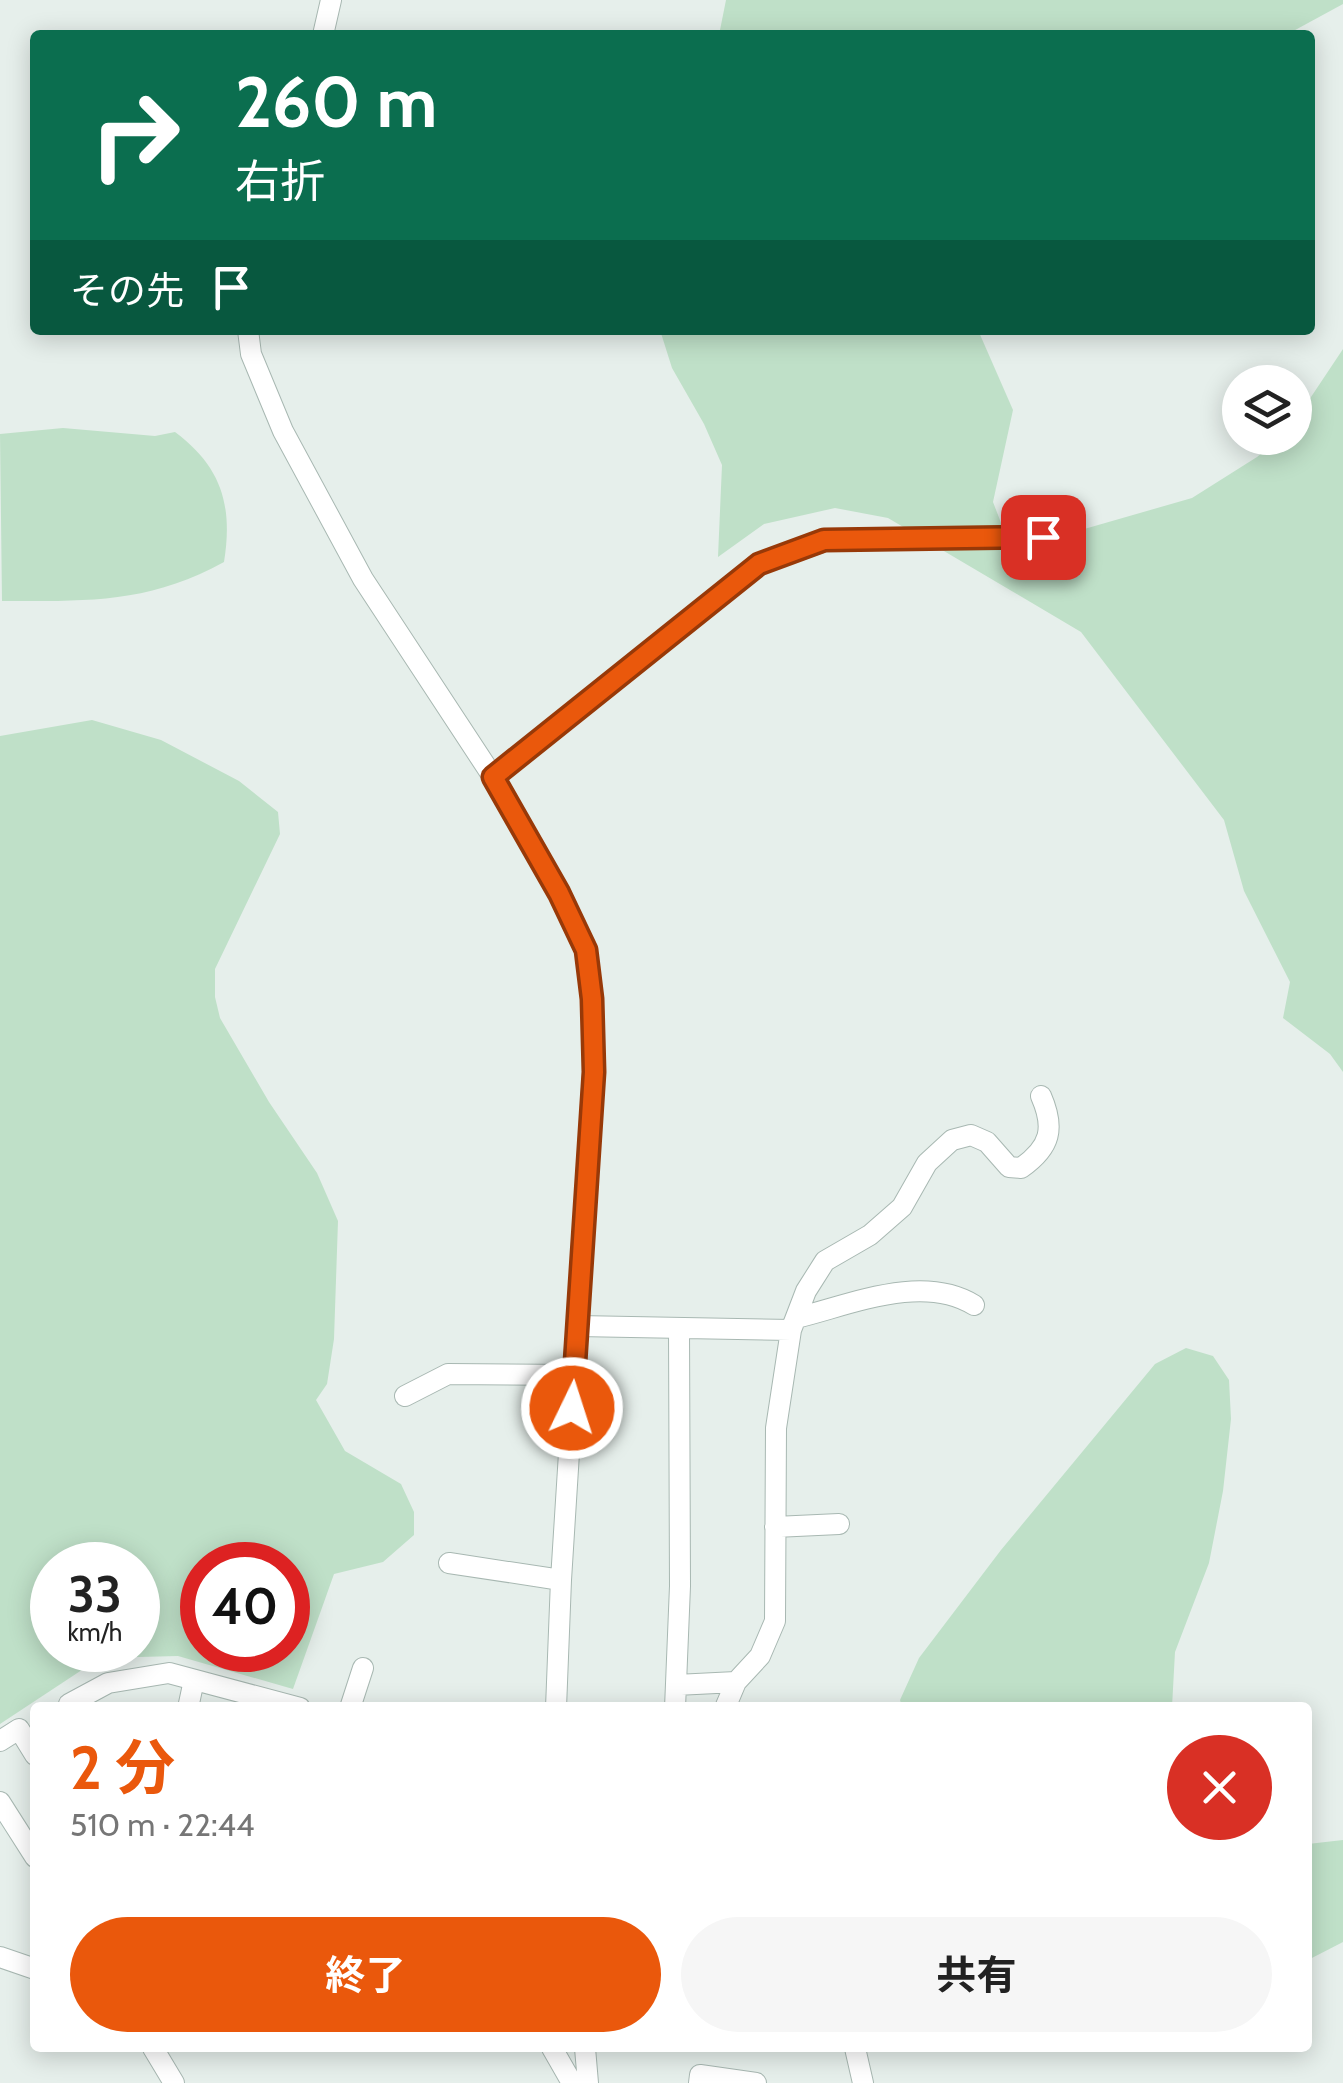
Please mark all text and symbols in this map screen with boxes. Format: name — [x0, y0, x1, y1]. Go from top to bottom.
text: 260 m — [235, 59, 437, 145]
icon: right — [70, 70, 200, 200]
text: 右折 — [235, 154, 325, 208]
icon: arrive — [204, 260, 259, 315]
text: その先 — [70, 267, 184, 314]
map controls — [1222, 365, 1312, 455]
button: layers — [1222, 365, 1312, 455]
pin — [1001, 495, 1086, 580]
icon: arrive — [1016, 510, 1071, 565]
position arrow — [520, 1356, 624, 1460]
speed limit sign: 40 — [180, 1542, 310, 1672]
text: 33 — [68, 1564, 122, 1625]
text: km/h — [68, 1617, 122, 1647]
text: 2 分 — [70, 1731, 175, 1804]
button: close — [1167, 1735, 1272, 1840]
text: 510 m · 22:44 — [70, 1805, 255, 1844]
button: 終了 — [70, 1917, 661, 2032]
button: 共有 — [681, 1917, 1272, 2032]

